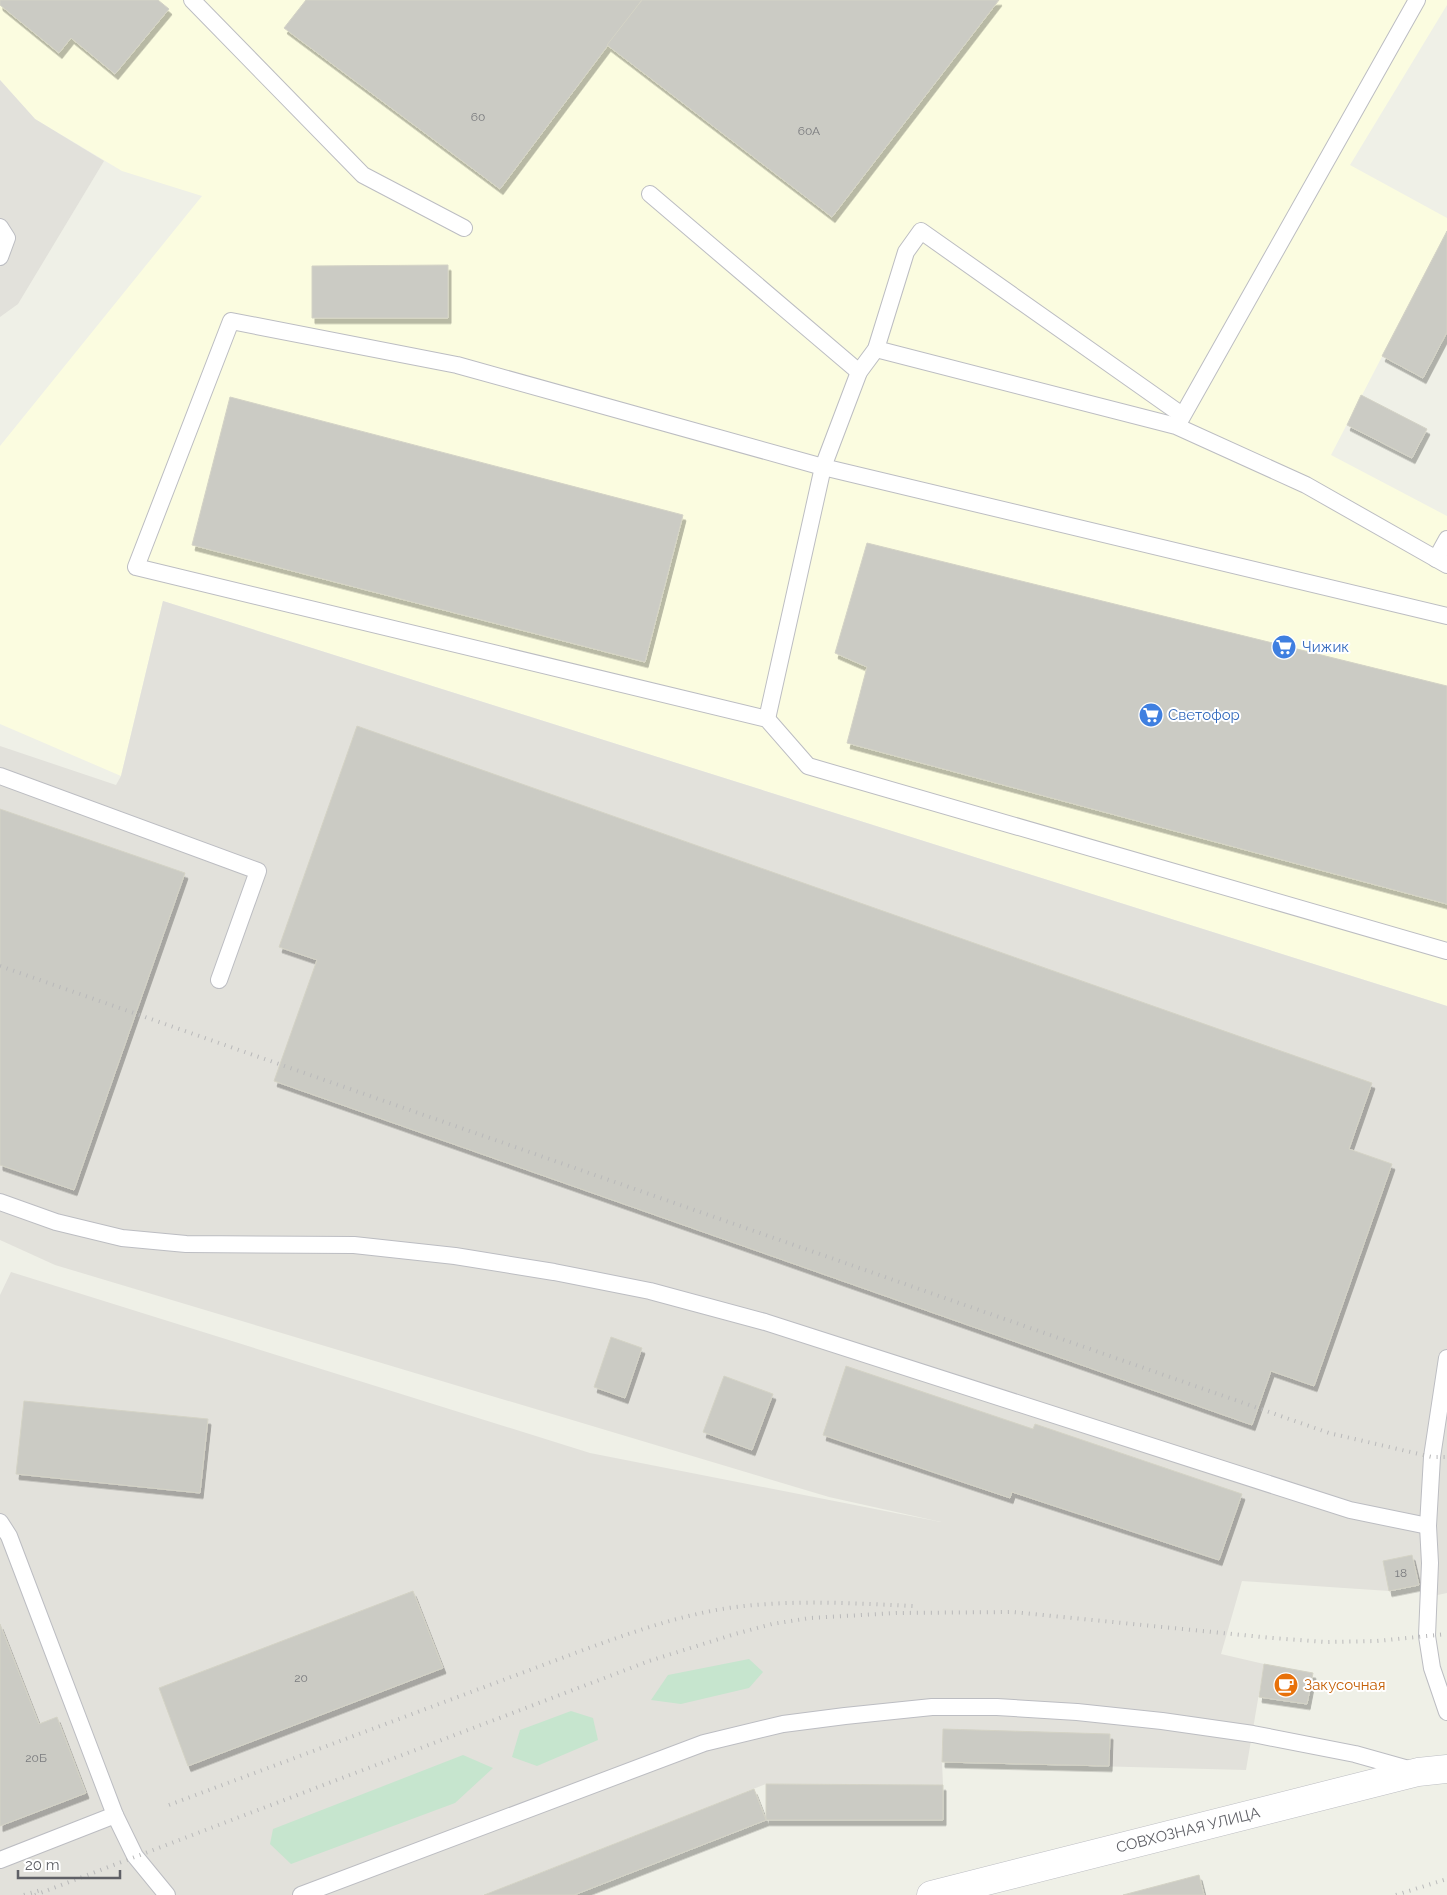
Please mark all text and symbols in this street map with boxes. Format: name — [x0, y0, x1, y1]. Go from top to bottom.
house number: 60 — [471, 110, 485, 124]
house number: 60А — [798, 124, 820, 138]
supermarket icon: Чижик — [1271, 634, 1297, 660]
place label: Чижик — [1302, 638, 1349, 656]
supermarket icon: Светофор — [1138, 702, 1164, 728]
place label: Светофор — [1168, 706, 1240, 724]
house number: 18 — [1395, 1566, 1407, 1580]
house number: 20 — [294, 1671, 308, 1685]
cafe icon: Закусочная — [1273, 1672, 1299, 1698]
place label: Закусочная — [1304, 1676, 1386, 1694]
house number: 20Б — [25, 1751, 47, 1765]
street label: СОВХОЗНАЯ УЛИЦА — [1114, 1803, 1262, 1857]
scale bar — [18, 1848, 120, 1880]
text: 20 m — [25, 1856, 60, 1874]

